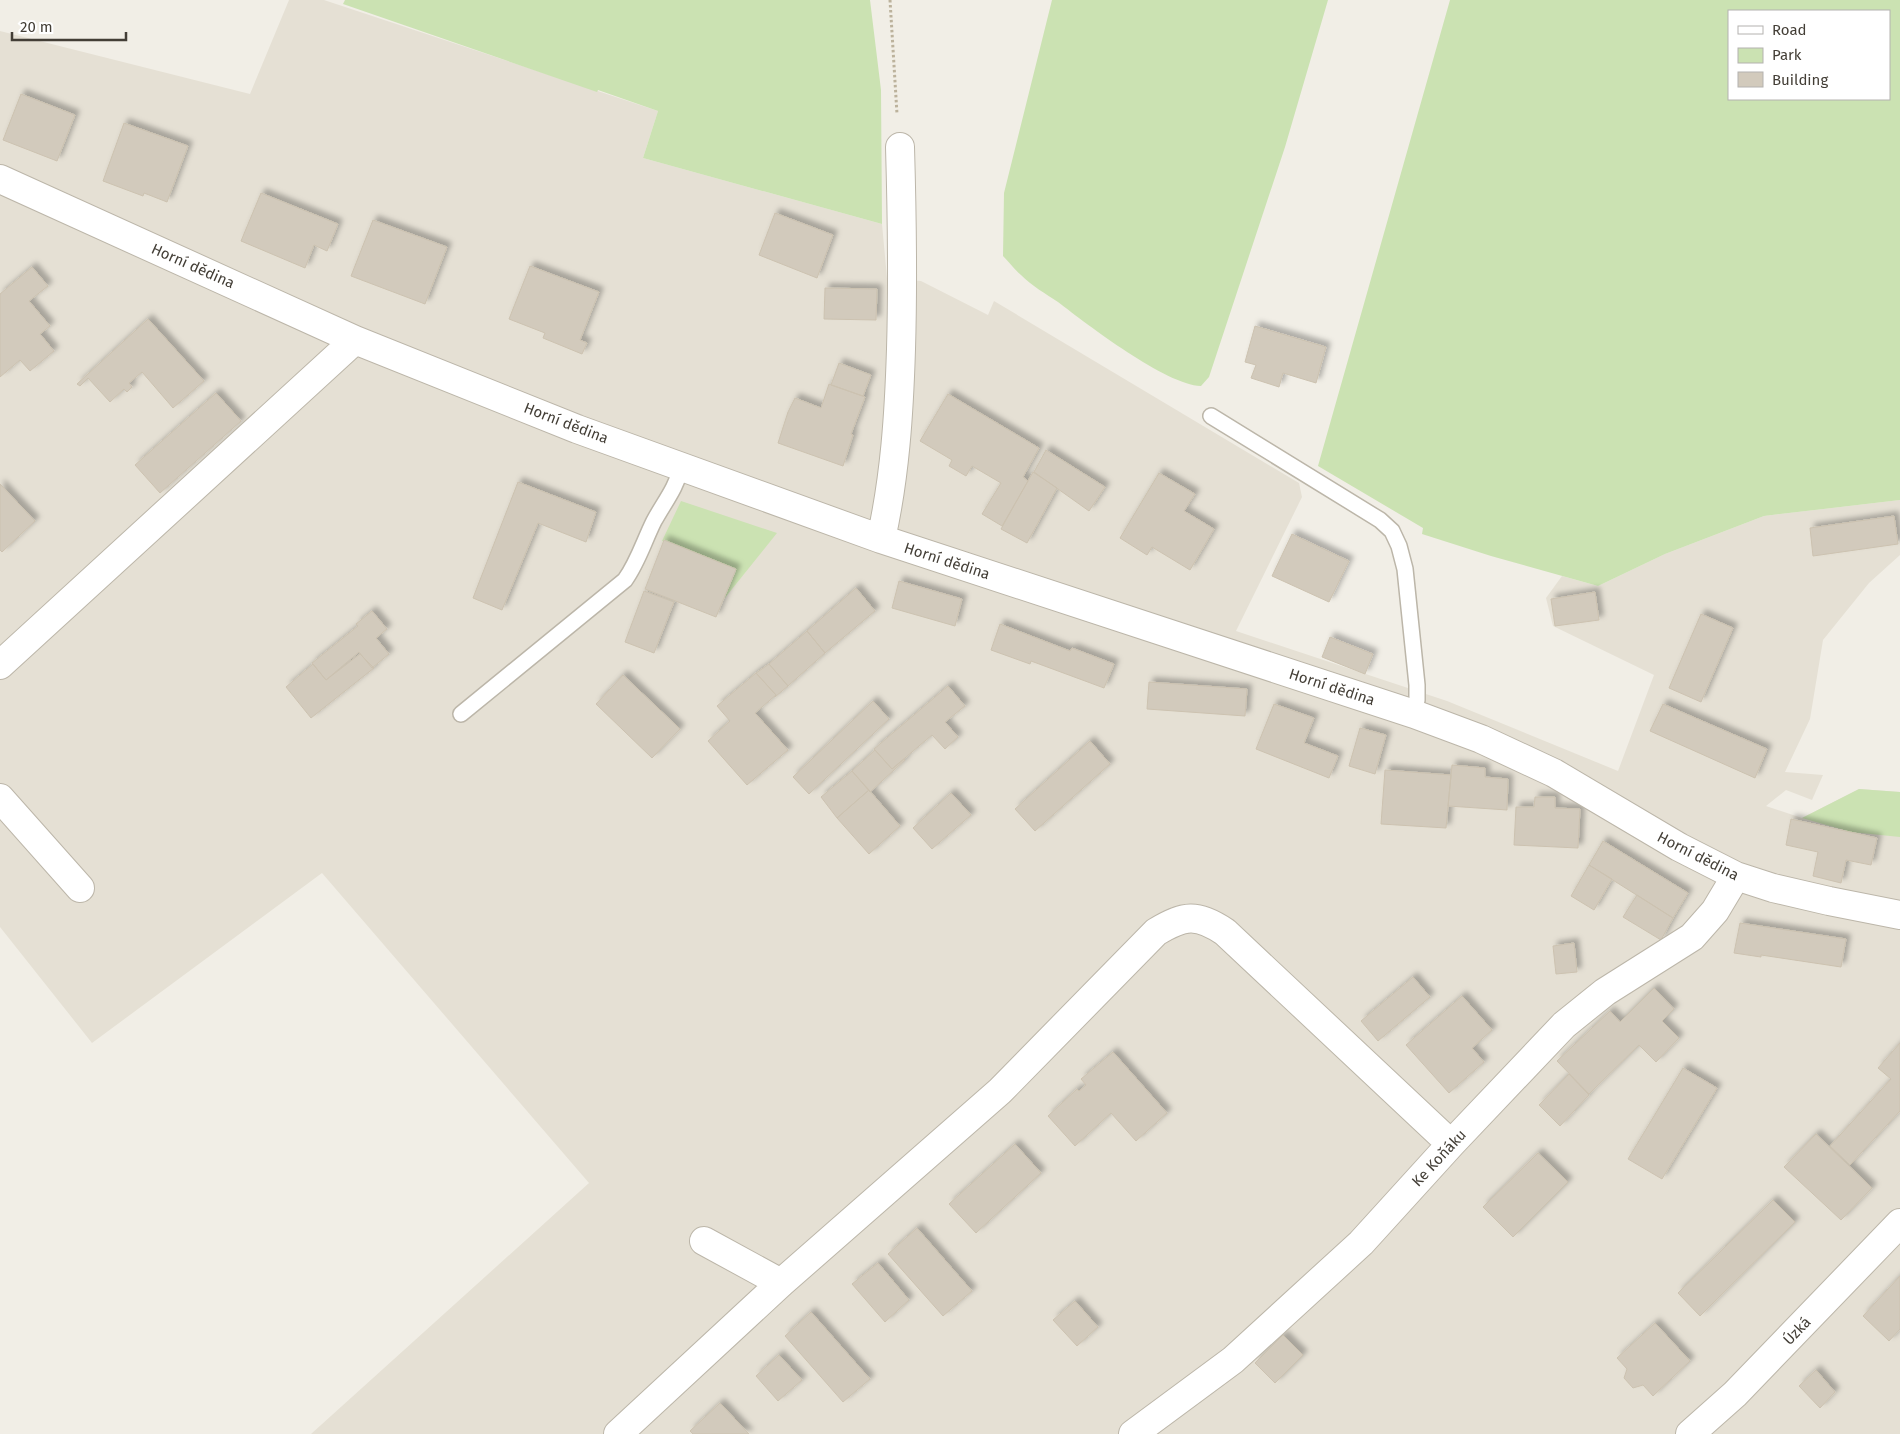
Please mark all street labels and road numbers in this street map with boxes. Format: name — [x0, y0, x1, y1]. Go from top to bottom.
street label: Horní dědina — [149, 240, 237, 292]
street label: Horní dědina — [521, 399, 611, 447]
street label: Horní dědina — [902, 539, 992, 583]
street label: Horní dědina — [1287, 665, 1377, 709]
street label: Horní dědina — [1654, 828, 1742, 884]
street label: Ke Koňáku — [1408, 1126, 1470, 1190]
street label: Úzká — [1779, 1313, 1815, 1349]

